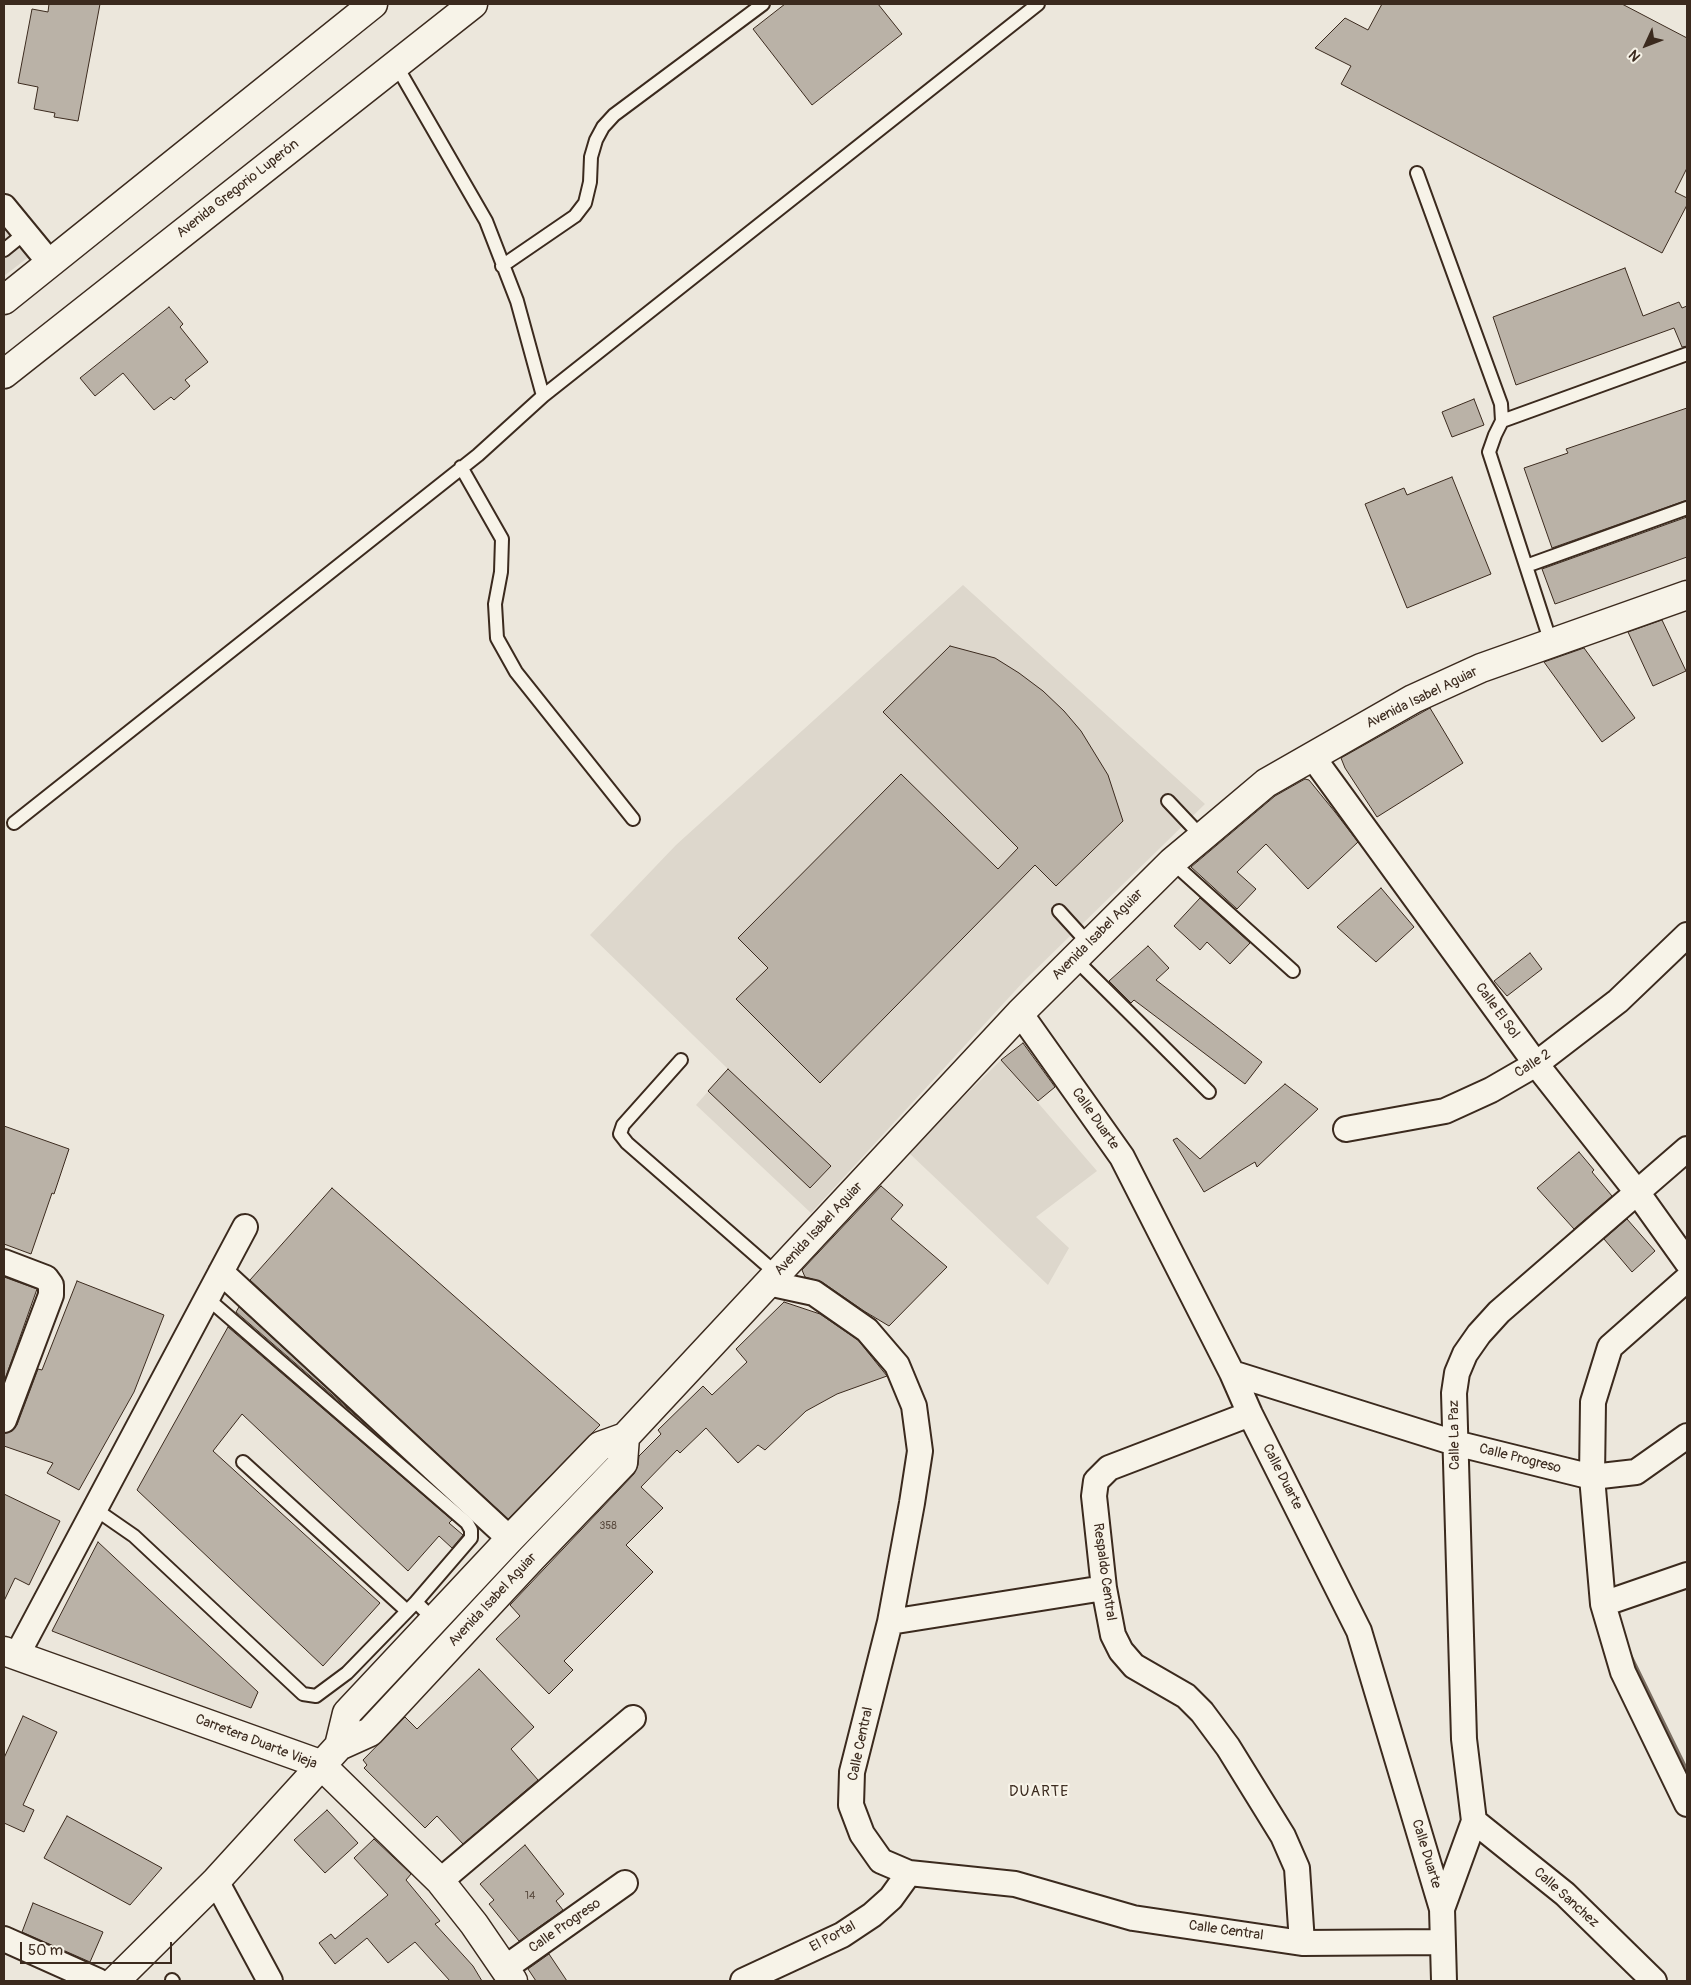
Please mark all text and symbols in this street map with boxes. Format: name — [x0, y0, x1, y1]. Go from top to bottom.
north arrow — [1621, 20, 1671, 70]
text: N — [1625, 46, 1644, 65]
street label: Avenida Gregorio Luperón — [174, 136, 302, 242]
street label: Avenida Isabel Aguiar — [1363, 664, 1481, 732]
street label: Avenida Isabel Aguiar — [1049, 886, 1147, 984]
street label: Calle El Sol — [1471, 980, 1523, 1042]
street label: Calle 2 — [1512, 1046, 1554, 1082]
street label: Calle Duarte — [1068, 1085, 1122, 1153]
street label: Avenida Isabel Aguiar — [771, 1179, 867, 1279]
street label: Calle La Paz — [1446, 1400, 1464, 1470]
street label: Calle Duarte — [1258, 1441, 1306, 1513]
street label: Calle Progreso — [1477, 1441, 1563, 1477]
house number: 358 — [599, 1519, 617, 1533]
street label: Respaldo Central — [1089, 1522, 1119, 1622]
street label: Avenida Isabel Aguiar — [445, 1550, 541, 1650]
street label: Calle Central — [845, 1705, 877, 1783]
street label: Carretera Duarte Vieja — [193, 1711, 319, 1773]
district label: DUARTE — [1008, 1783, 1070, 1801]
street label: Calle Duarte — [1408, 1817, 1444, 1891]
street label: Calle Sanchez — [1530, 1864, 1602, 1932]
house number: 14 — [525, 1889, 535, 1903]
street label: Calle Progreso — [526, 1895, 604, 1957]
street label: Calle Central — [1188, 1917, 1264, 1945]
street label: El Portal — [807, 1918, 859, 1956]
scale bar — [22, 1932, 175, 1964]
text: 50 m — [28, 1941, 63, 1960]

